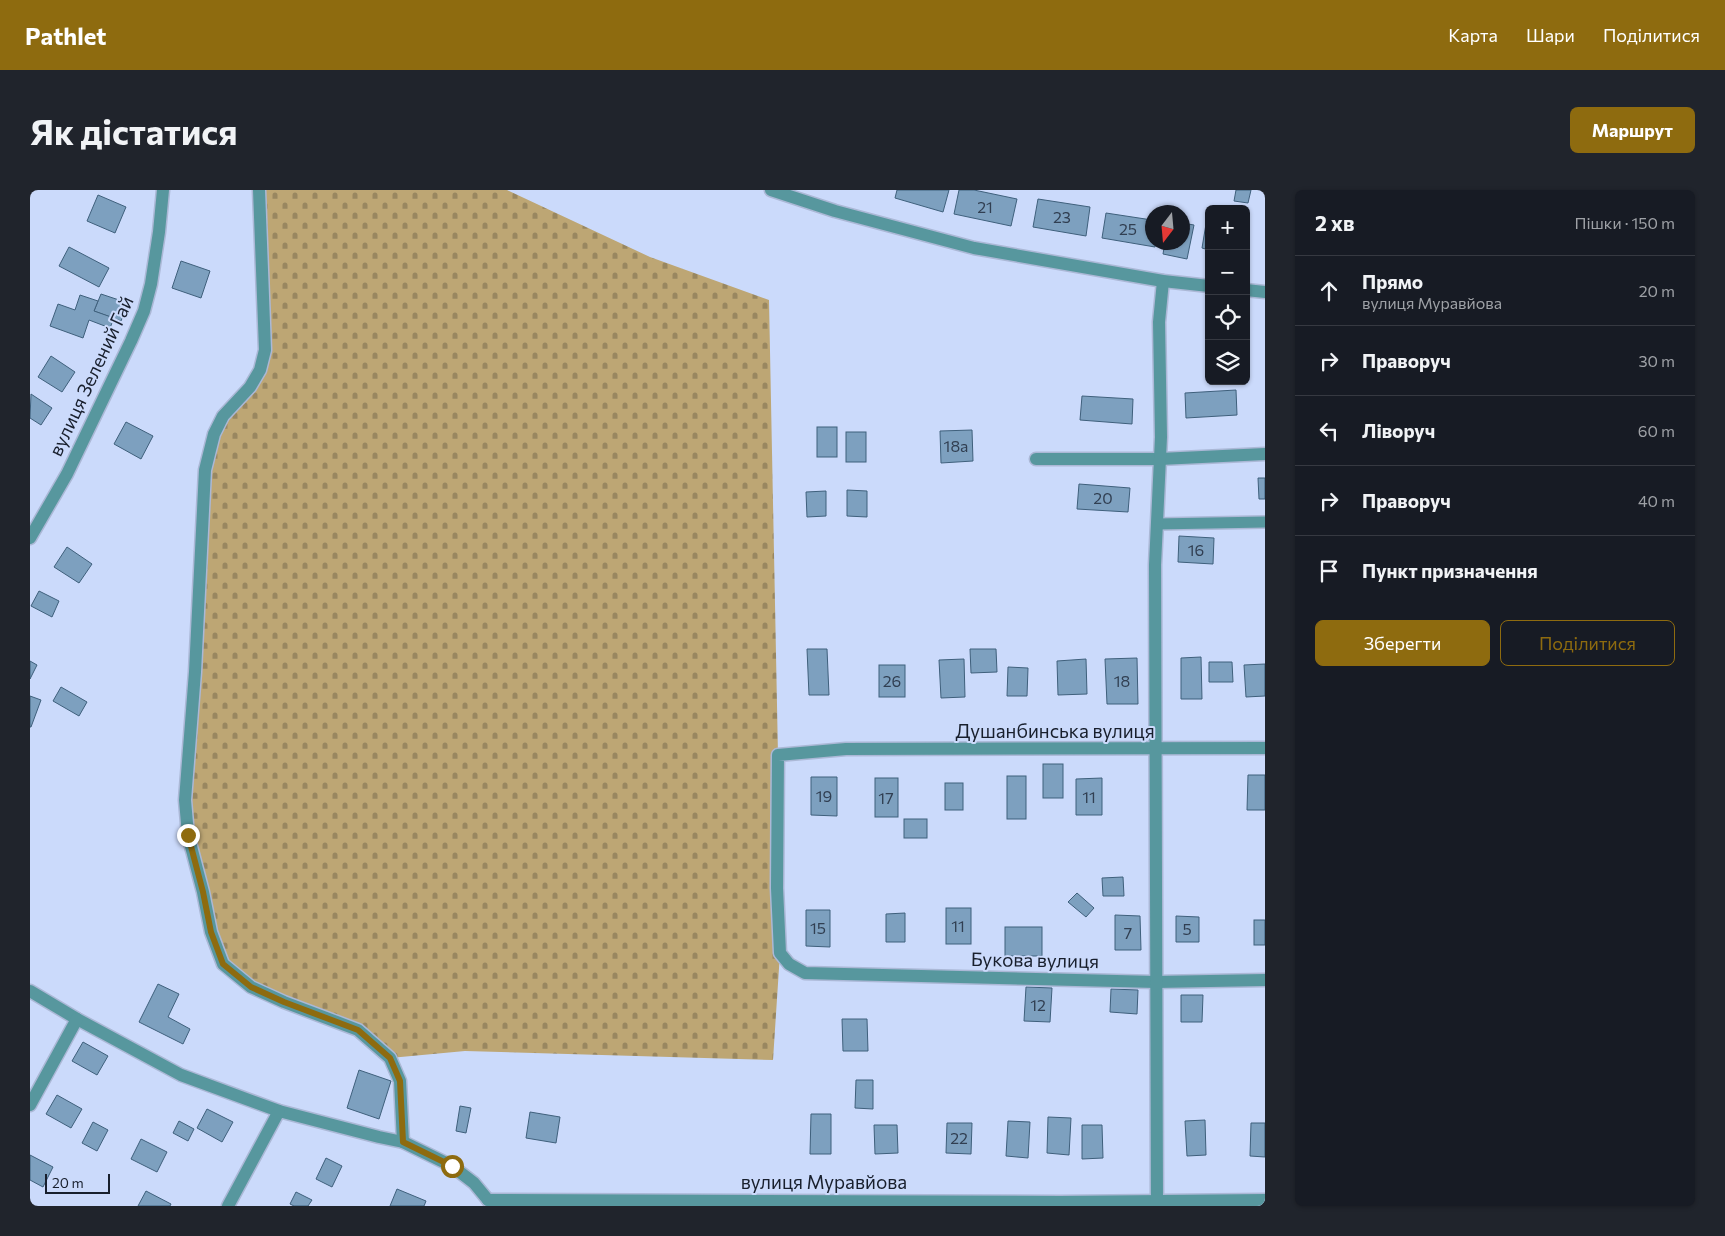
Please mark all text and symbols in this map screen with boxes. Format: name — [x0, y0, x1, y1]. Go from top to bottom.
text: Pathlet — [25, 21, 106, 50]
text: Карта — [1448, 24, 1498, 46]
text: Шари — [1526, 24, 1575, 46]
text: Поділитися — [1603, 24, 1700, 46]
button: Маршрут — [1570, 107, 1695, 153]
text: Як дістатися — [30, 109, 238, 152]
house number: 21 — [977, 197, 993, 216]
north arrow — [1145, 205, 1190, 250]
map controls — [1205, 205, 1250, 385]
button: + — [1205, 205, 1250, 250]
house number: 23 — [1053, 207, 1071, 226]
text: 2 хв — [1315, 210, 1354, 235]
text: Пішки · 150 m — [1575, 213, 1675, 232]
house number: 25 — [1119, 219, 1137, 238]
button: − — [1205, 250, 1250, 295]
text: Прямо — [1362, 270, 1423, 293]
icon: ahead — [1315, 277, 1343, 305]
text: 20 m — [1639, 281, 1675, 300]
street label: вулиця Зелений Гай — [43, 292, 138, 459]
text: вулиця Муравйова — [1362, 293, 1502, 312]
button: locate — [1205, 295, 1250, 340]
button: layers — [1205, 340, 1250, 385]
icon: right — [1315, 347, 1343, 375]
text: Праворуч — [1362, 349, 1451, 372]
text: 30 m — [1638, 351, 1675, 370]
icon: left — [1315, 417, 1343, 445]
text: Ліворуч — [1362, 419, 1435, 442]
text: 60 m — [1638, 421, 1675, 440]
house number: 18а — [944, 436, 968, 455]
icon: right — [1315, 487, 1343, 515]
house number: 20 — [1093, 488, 1113, 507]
text: Праворуч — [1362, 489, 1451, 512]
text: 40 m — [1638, 491, 1675, 510]
house number: 16 — [1188, 540, 1204, 559]
icon: arrive — [1315, 557, 1343, 585]
text: Пункт призначення — [1362, 559, 1538, 582]
button: Зберегти — [1315, 620, 1490, 666]
button: Поділитися — [1500, 620, 1675, 666]
house number: 26 — [883, 671, 901, 690]
house number: 18 — [1114, 671, 1130, 690]
street label: Душанбинська вулиця — [955, 719, 1155, 742]
house number: 19 — [816, 786, 832, 805]
house number: 11 — [1082, 787, 1096, 806]
house number: 17 — [878, 788, 894, 807]
route end — [177, 824, 200, 847]
house number: 11 — [951, 916, 965, 935]
house number: 15 — [810, 918, 826, 937]
house number: 5 — [1182, 919, 1192, 938]
house number: 7 — [1124, 923, 1132, 942]
street label: Букова вулиця — [971, 947, 1099, 972]
house number: 12 — [1030, 995, 1046, 1014]
house number: 22 — [950, 1128, 968, 1147]
route start — [441, 1155, 464, 1178]
street label: вулиця Муравйова — [741, 1170, 907, 1193]
scale bar — [45, 1171, 110, 1194]
text: 20 m — [52, 1174, 84, 1191]

